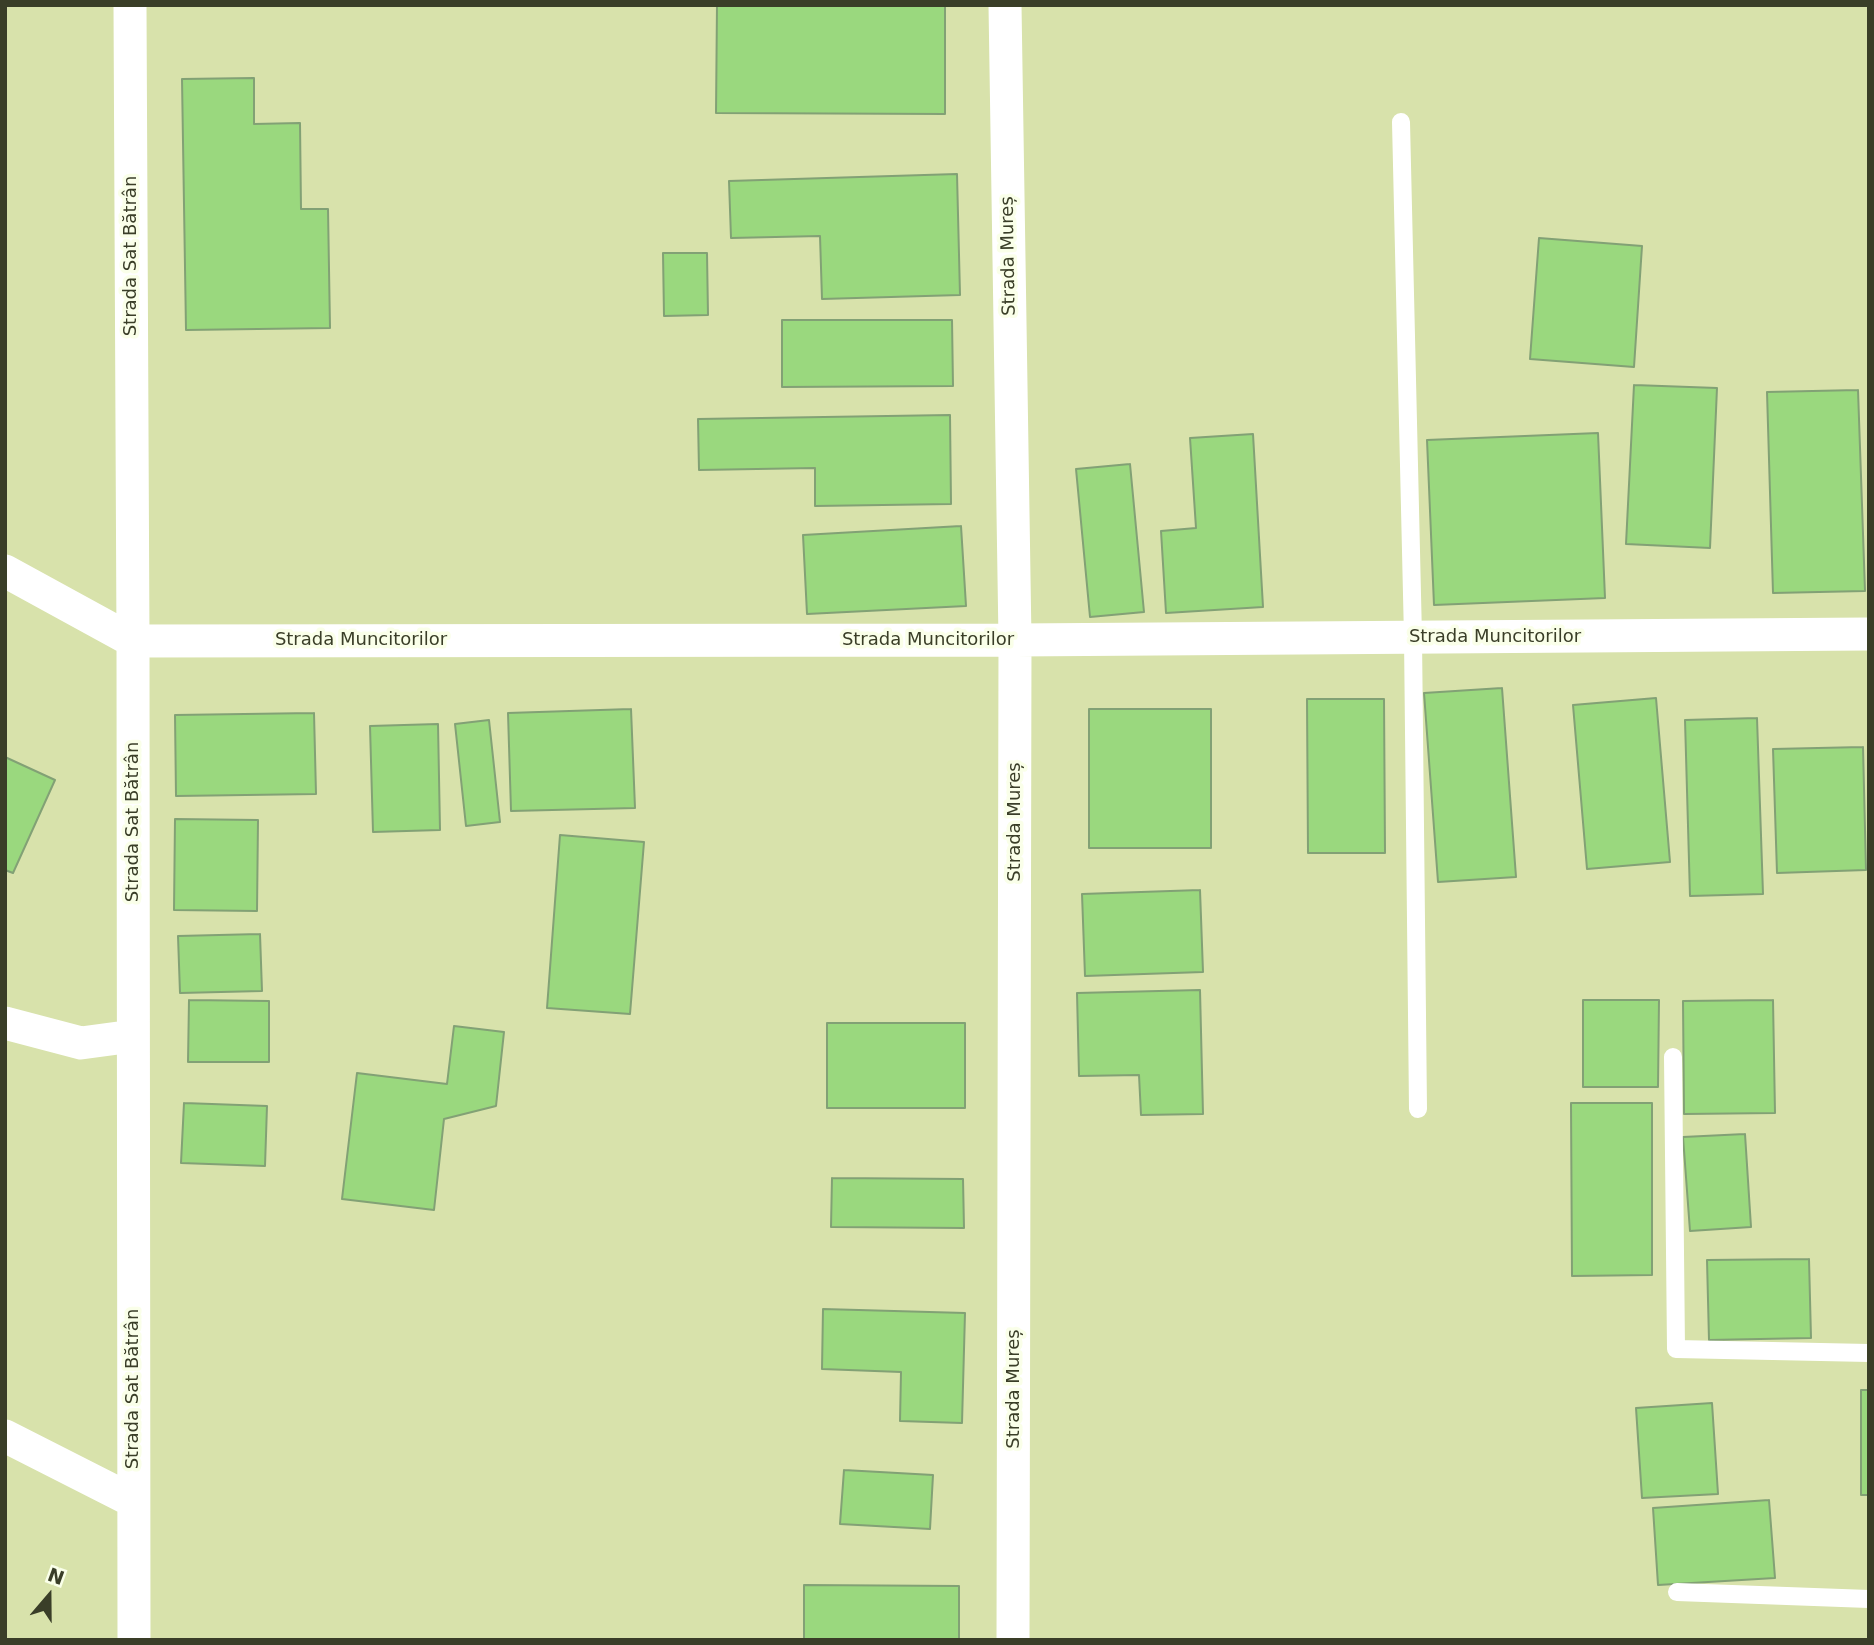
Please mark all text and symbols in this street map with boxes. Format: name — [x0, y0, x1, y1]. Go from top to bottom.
street label: Strada Sat Bătrân — [120, 176, 142, 336]
street label: Strada Mureș — [997, 196, 1021, 316]
street label: Strada Muncitorilor — [1409, 626, 1581, 648]
street label: Strada Muncitorilor — [275, 629, 447, 651]
street label: Strada Muncitorilor — [842, 629, 1014, 651]
street label: Strada Sat Bătrân — [122, 742, 144, 902]
street label: Strada Mureș — [1004, 762, 1026, 882]
street label: Strada Sat Bătrân — [122, 1309, 144, 1469]
street label: Strada Mureș — [1003, 1329, 1025, 1449]
north arrow — [14, 1561, 84, 1631]
text: N — [45, 1563, 67, 1589]

